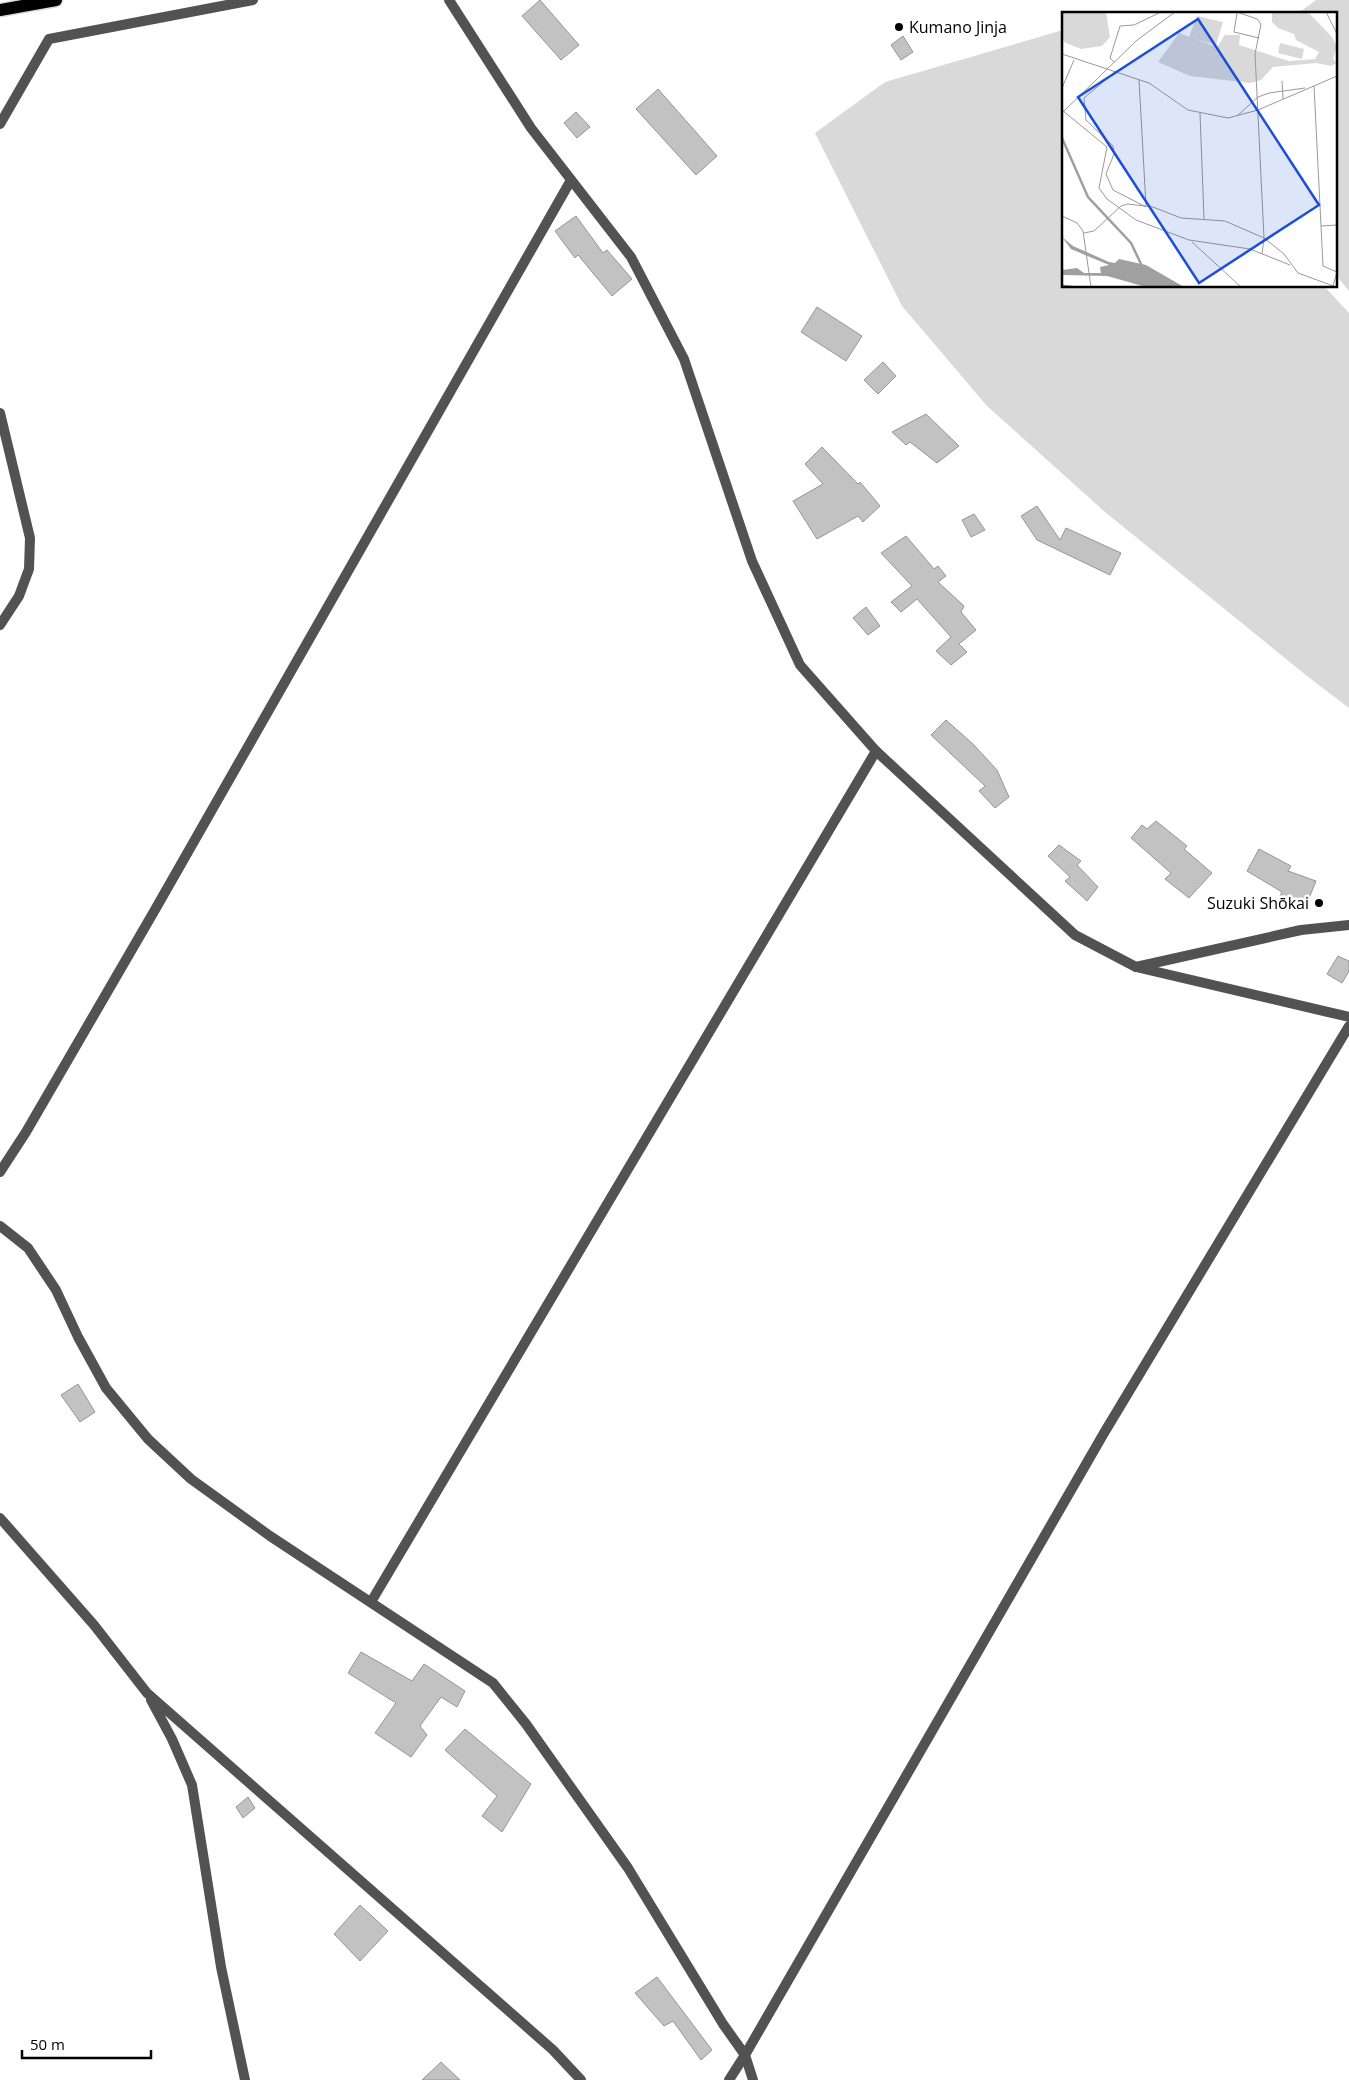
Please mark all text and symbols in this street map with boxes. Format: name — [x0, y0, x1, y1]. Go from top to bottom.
inset map — [1062, 12, 1336, 288]
place label: Kumano Jinja — [909, 16, 1007, 38]
marker: Kumano Jinja — [893, 21, 905, 33]
place label: Suzuki Shōkai — [1207, 892, 1309, 914]
marker: Suzuki Shōkai — [1313, 897, 1325, 909]
scale bar — [22, 2028, 151, 2060]
text: 50 m — [30, 2034, 65, 2054]

